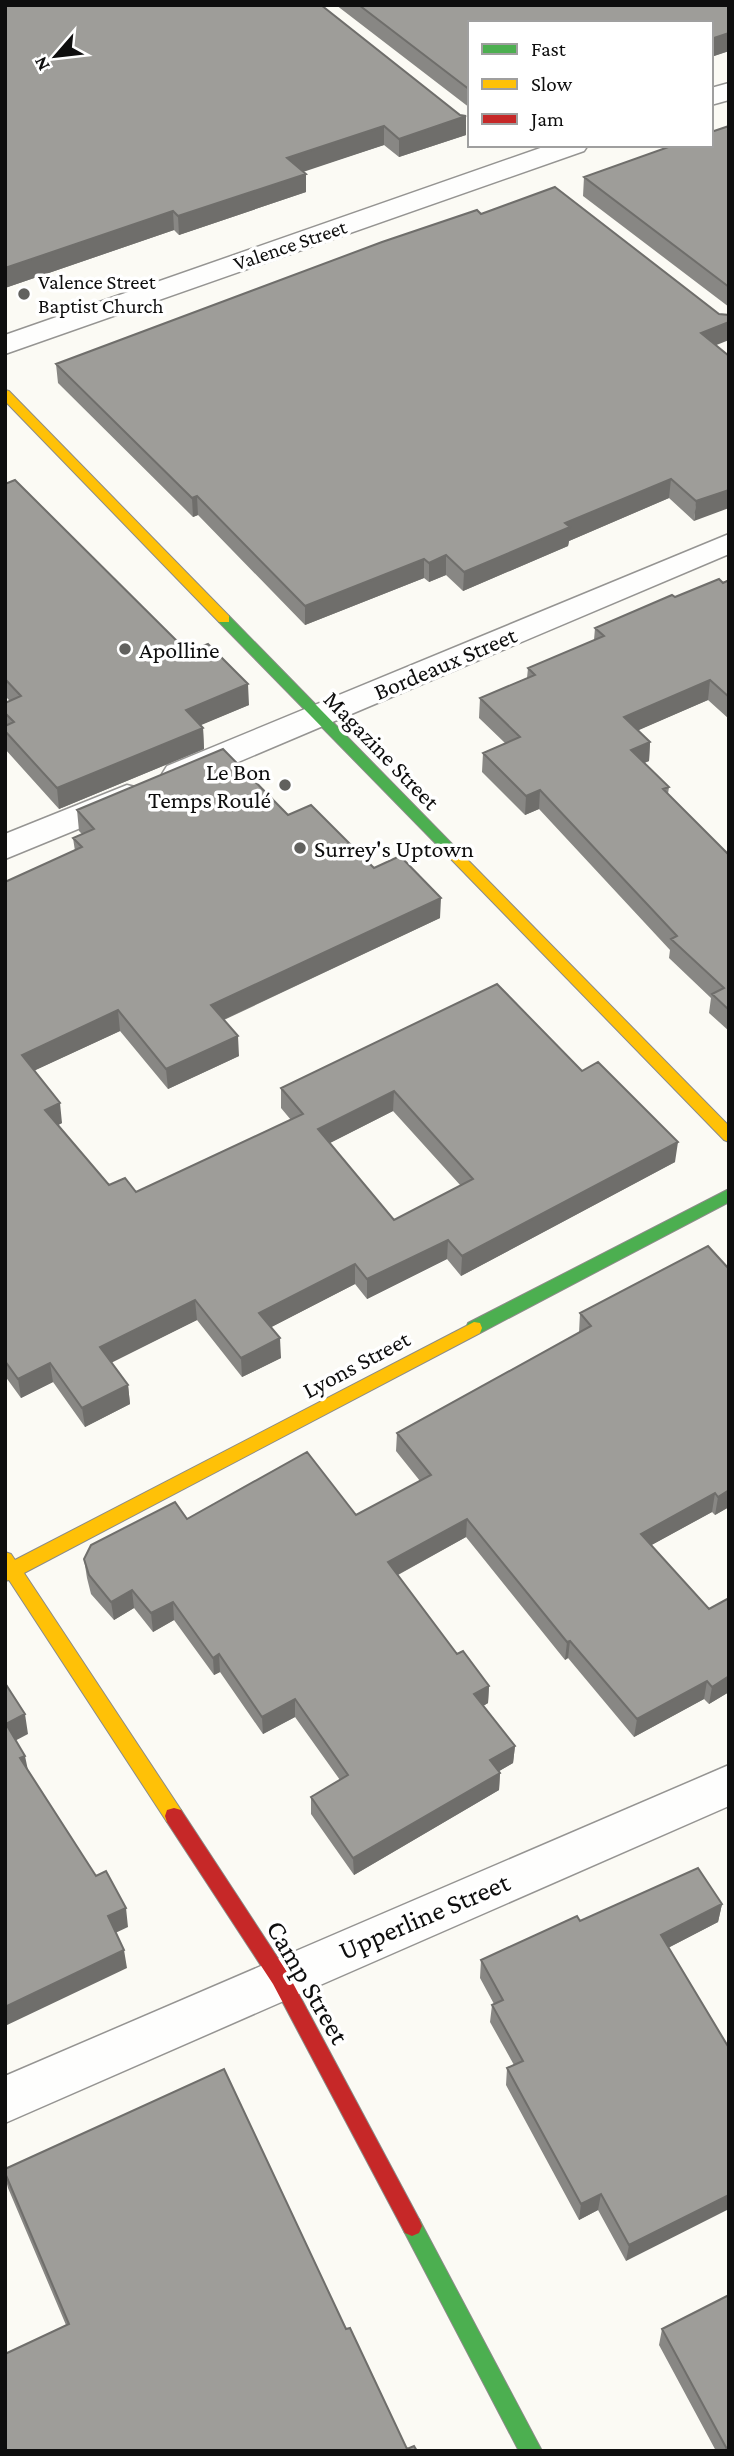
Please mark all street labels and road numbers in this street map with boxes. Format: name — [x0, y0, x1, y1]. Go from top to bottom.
street label: Valence Street — [230, 214, 351, 276]
street label: Bordeaux Street — [370, 620, 521, 705]
street label: Magazine Street — [319, 685, 446, 816]
street label: Lyons Street — [298, 1324, 415, 1403]
street label: Upperline Street — [334, 1866, 515, 1966]
street label: Camp Street — [260, 1915, 356, 2050]

